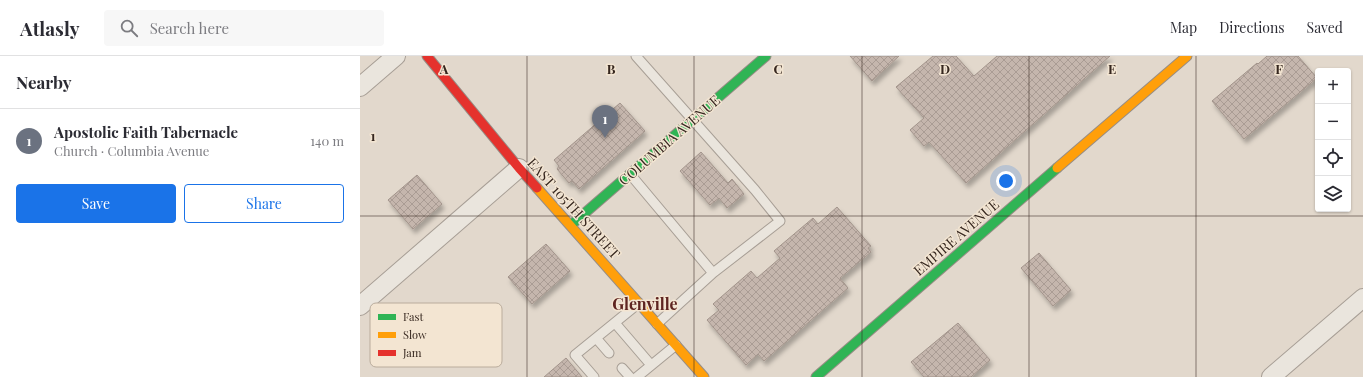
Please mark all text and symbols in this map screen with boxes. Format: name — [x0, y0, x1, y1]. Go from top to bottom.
search box — [104, 10, 384, 46]
text: Atlasly — [20, 15, 80, 41]
icon: search — [118, 17, 140, 39]
text: Search here — [150, 18, 229, 38]
text: Map — [1170, 18, 1197, 37]
text: Directions — [1219, 18, 1285, 37]
text: Saved — [1307, 18, 1343, 37]
text: A — [439, 60, 449, 77]
text: B — [607, 60, 616, 77]
text: C — [773, 60, 783, 77]
text: D — [940, 60, 950, 77]
text: E — [1108, 60, 1116, 77]
text: F — [1275, 60, 1283, 77]
map controls — [1315, 68, 1351, 212]
button: + — [1315, 68, 1351, 104]
text: Nearby — [16, 71, 71, 93]
street label: COLUMBIA AVENUE — [614, 91, 724, 189]
button: − — [1315, 104, 1351, 140]
pin: 1 — [592, 105, 618, 138]
text: Apostolic Faith Tabernacle — [54, 122, 238, 142]
text: 1 — [371, 127, 376, 144]
text: 1 — [27, 132, 31, 149]
text: 140 m — [310, 132, 344, 149]
button: locate — [1315, 140, 1351, 176]
text: Church · Columbia Avenue — [54, 142, 209, 159]
street label: EAST 105TH STREET — [523, 153, 625, 263]
your location — [996, 171, 1016, 191]
button: layers — [1315, 176, 1351, 212]
button: Save — [16, 184, 176, 223]
button: Share — [184, 184, 344, 223]
street label: EMPIRE AVENUE — [909, 195, 1003, 279]
district label: Glenville — [612, 293, 678, 314]
legend — [370, 303, 502, 367]
text: Fast — [403, 309, 423, 324]
text: Slow — [403, 327, 427, 342]
text: Jam — [402, 345, 422, 360]

